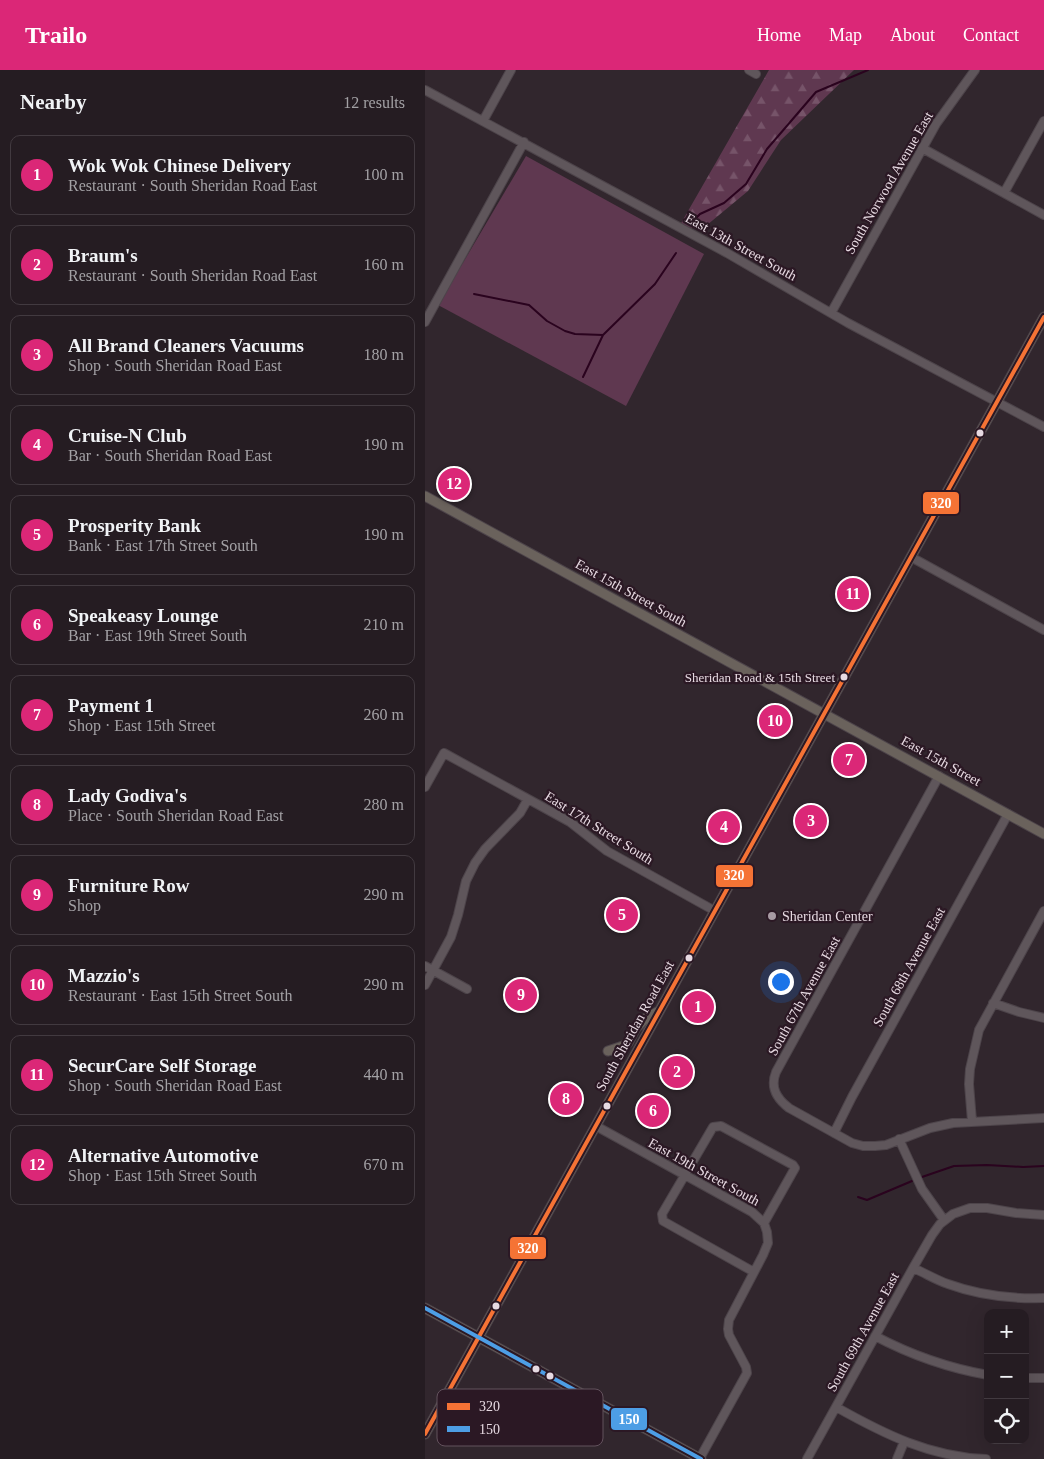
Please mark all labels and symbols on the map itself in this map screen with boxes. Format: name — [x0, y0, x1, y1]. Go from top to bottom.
street label: South Norwood Avenue East — [842, 109, 936, 257]
street label: East 13th Street South — [683, 210, 799, 284]
unlabelled marker — [975, 428, 985, 438]
pin: 12 — [438, 465, 470, 503]
line badge: 320 — [922, 491, 960, 515]
text: 320 — [931, 496, 952, 511]
street label: East 15th Street South — [573, 556, 689, 630]
pin: 11 — [837, 575, 869, 613]
place label: Sheridan Road & 15th Street — [685, 670, 835, 685]
marker: Sheridan Road & 15th Street — [839, 672, 849, 682]
pin: 10 — [759, 702, 791, 740]
street label: East 15th Street — [899, 733, 983, 789]
pin: 7 — [833, 741, 865, 779]
street label: East 17th Street South — [542, 789, 656, 867]
pin: 3 — [795, 802, 827, 840]
pin: 4 — [708, 808, 740, 846]
line badge: 320 — [715, 864, 754, 888]
text: 320 — [724, 868, 745, 883]
pin: 5 — [606, 896, 638, 934]
street label: South 68th Avenue East — [870, 905, 948, 1029]
place label: Sheridan Center — [782, 909, 873, 924]
marker: Sheridan Center — [766, 910, 778, 922]
street label: South 67th Avenue East — [765, 934, 843, 1058]
unlabelled marker — [684, 953, 694, 963]
street label: South Sheridan Road East — [593, 958, 677, 1094]
your location — [768, 969, 794, 995]
pin: 9 — [505, 976, 537, 1014]
pin: 1 — [682, 988, 714, 1026]
pin: 2 — [661, 1053, 693, 1091]
pin: 8 — [550, 1080, 582, 1118]
pin: 6 — [637, 1092, 669, 1130]
unlabelled marker — [602, 1101, 612, 1111]
street label: East 19th Street South — [646, 1135, 762, 1209]
line badge: 320 — [509, 1236, 547, 1260]
text: 320 — [518, 1241, 539, 1256]
street label: South 69th Avenue East — [824, 1270, 902, 1394]
unlabelled marker — [491, 1301, 501, 1311]
unlabelled marker — [531, 1364, 541, 1374]
unlabelled marker — [545, 1371, 555, 1381]
legend — [437, 1389, 603, 1446]
text: 320 — [479, 1399, 500, 1414]
line badge: 150 — [610, 1407, 648, 1431]
text: 150 — [619, 1412, 640, 1427]
text: 150 — [479, 1422, 500, 1437]

